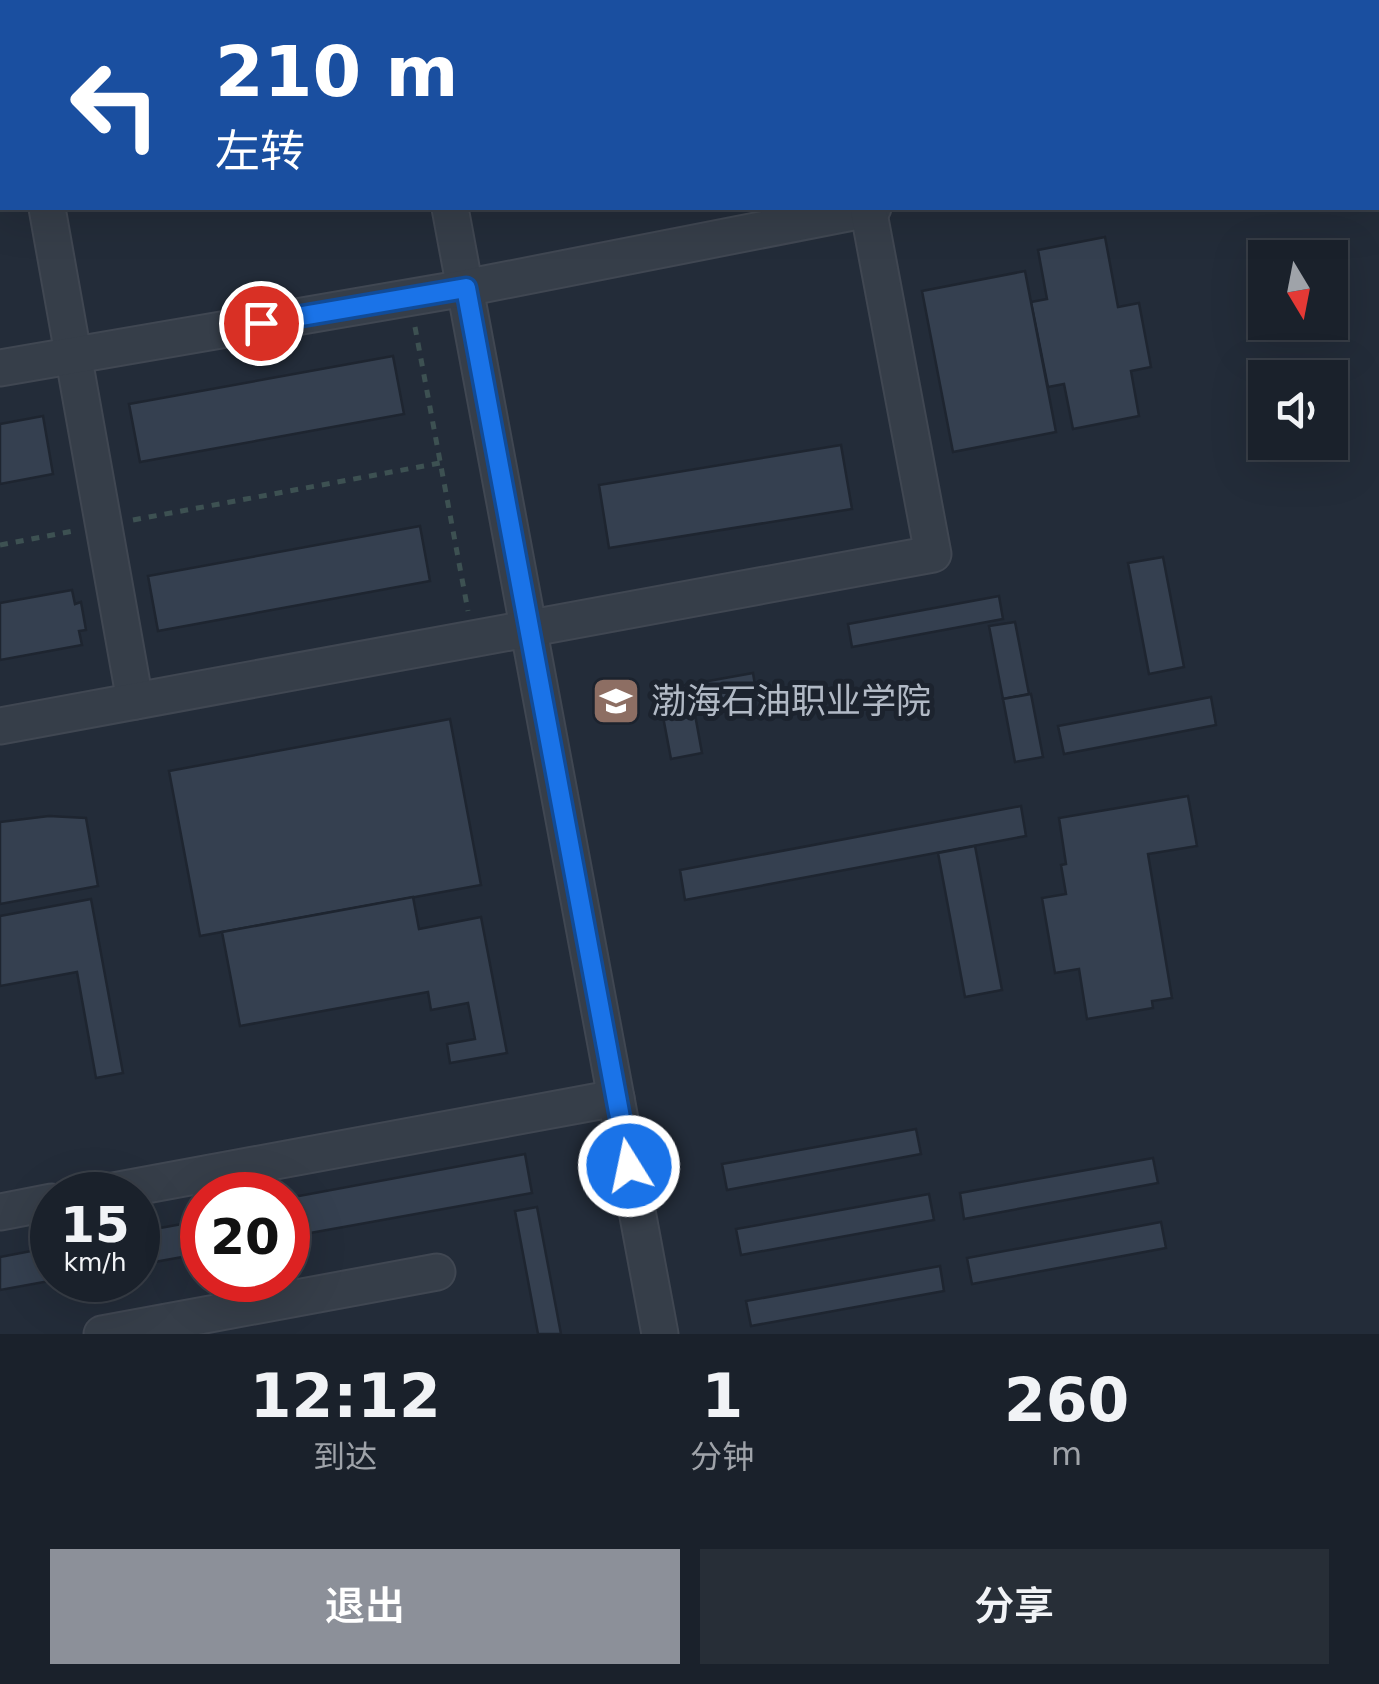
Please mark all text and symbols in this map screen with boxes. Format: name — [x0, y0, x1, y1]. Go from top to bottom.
text: 210 m — [215, 31, 458, 113]
icon: left — [50, 40, 180, 170]
text: 左转 — [215, 125, 305, 178]
north arrow — [1248, 240, 1348, 340]
map controls — [1248, 240, 1348, 460]
pin — [219, 281, 304, 366]
icon: arrive — [234, 296, 289, 351]
button: sound — [1248, 360, 1348, 460]
school or university icon: 渤海石油职业学院 — [590, 675, 642, 727]
place label: 渤海石油职业学院 — [651, 681, 931, 721]
position arrow — [577, 1114, 681, 1218]
speed limit sign: 20 — [180, 1172, 310, 1302]
text: 15 — [60, 1196, 130, 1254]
text: km/h — [63, 1248, 127, 1277]
text: 12:12 — [250, 1361, 441, 1431]
text: 1 — [701, 1361, 743, 1431]
text: 260 — [1004, 1365, 1129, 1435]
text: m — [1051, 1435, 1082, 1473]
text: 到达 — [313, 1438, 377, 1476]
text: 分钟 — [690, 1438, 754, 1476]
button: 退出 — [50, 1549, 680, 1664]
button: 分享 — [700, 1549, 1329, 1664]

